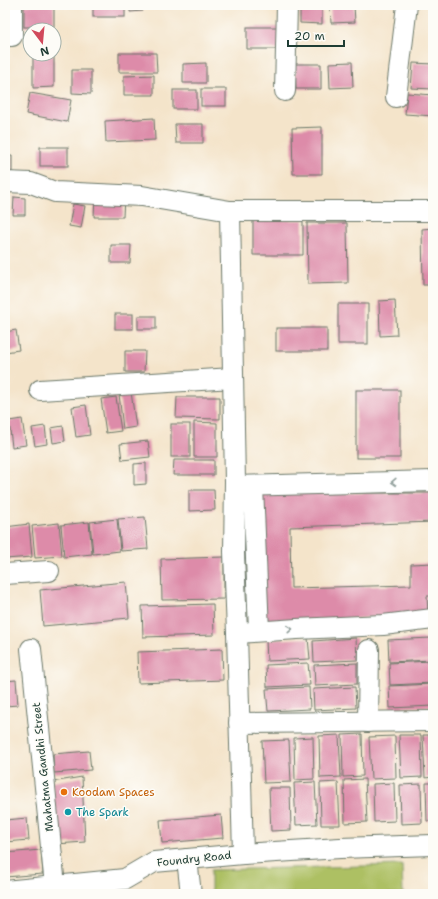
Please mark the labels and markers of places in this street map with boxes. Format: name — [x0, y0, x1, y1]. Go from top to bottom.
place label: Koodam Spaces — [72, 785, 155, 800]
marker: Koodam Spaces — [59, 787, 69, 797]
place label: The Spark — [76, 805, 129, 820]
marker: The Spark — [63, 807, 73, 817]

